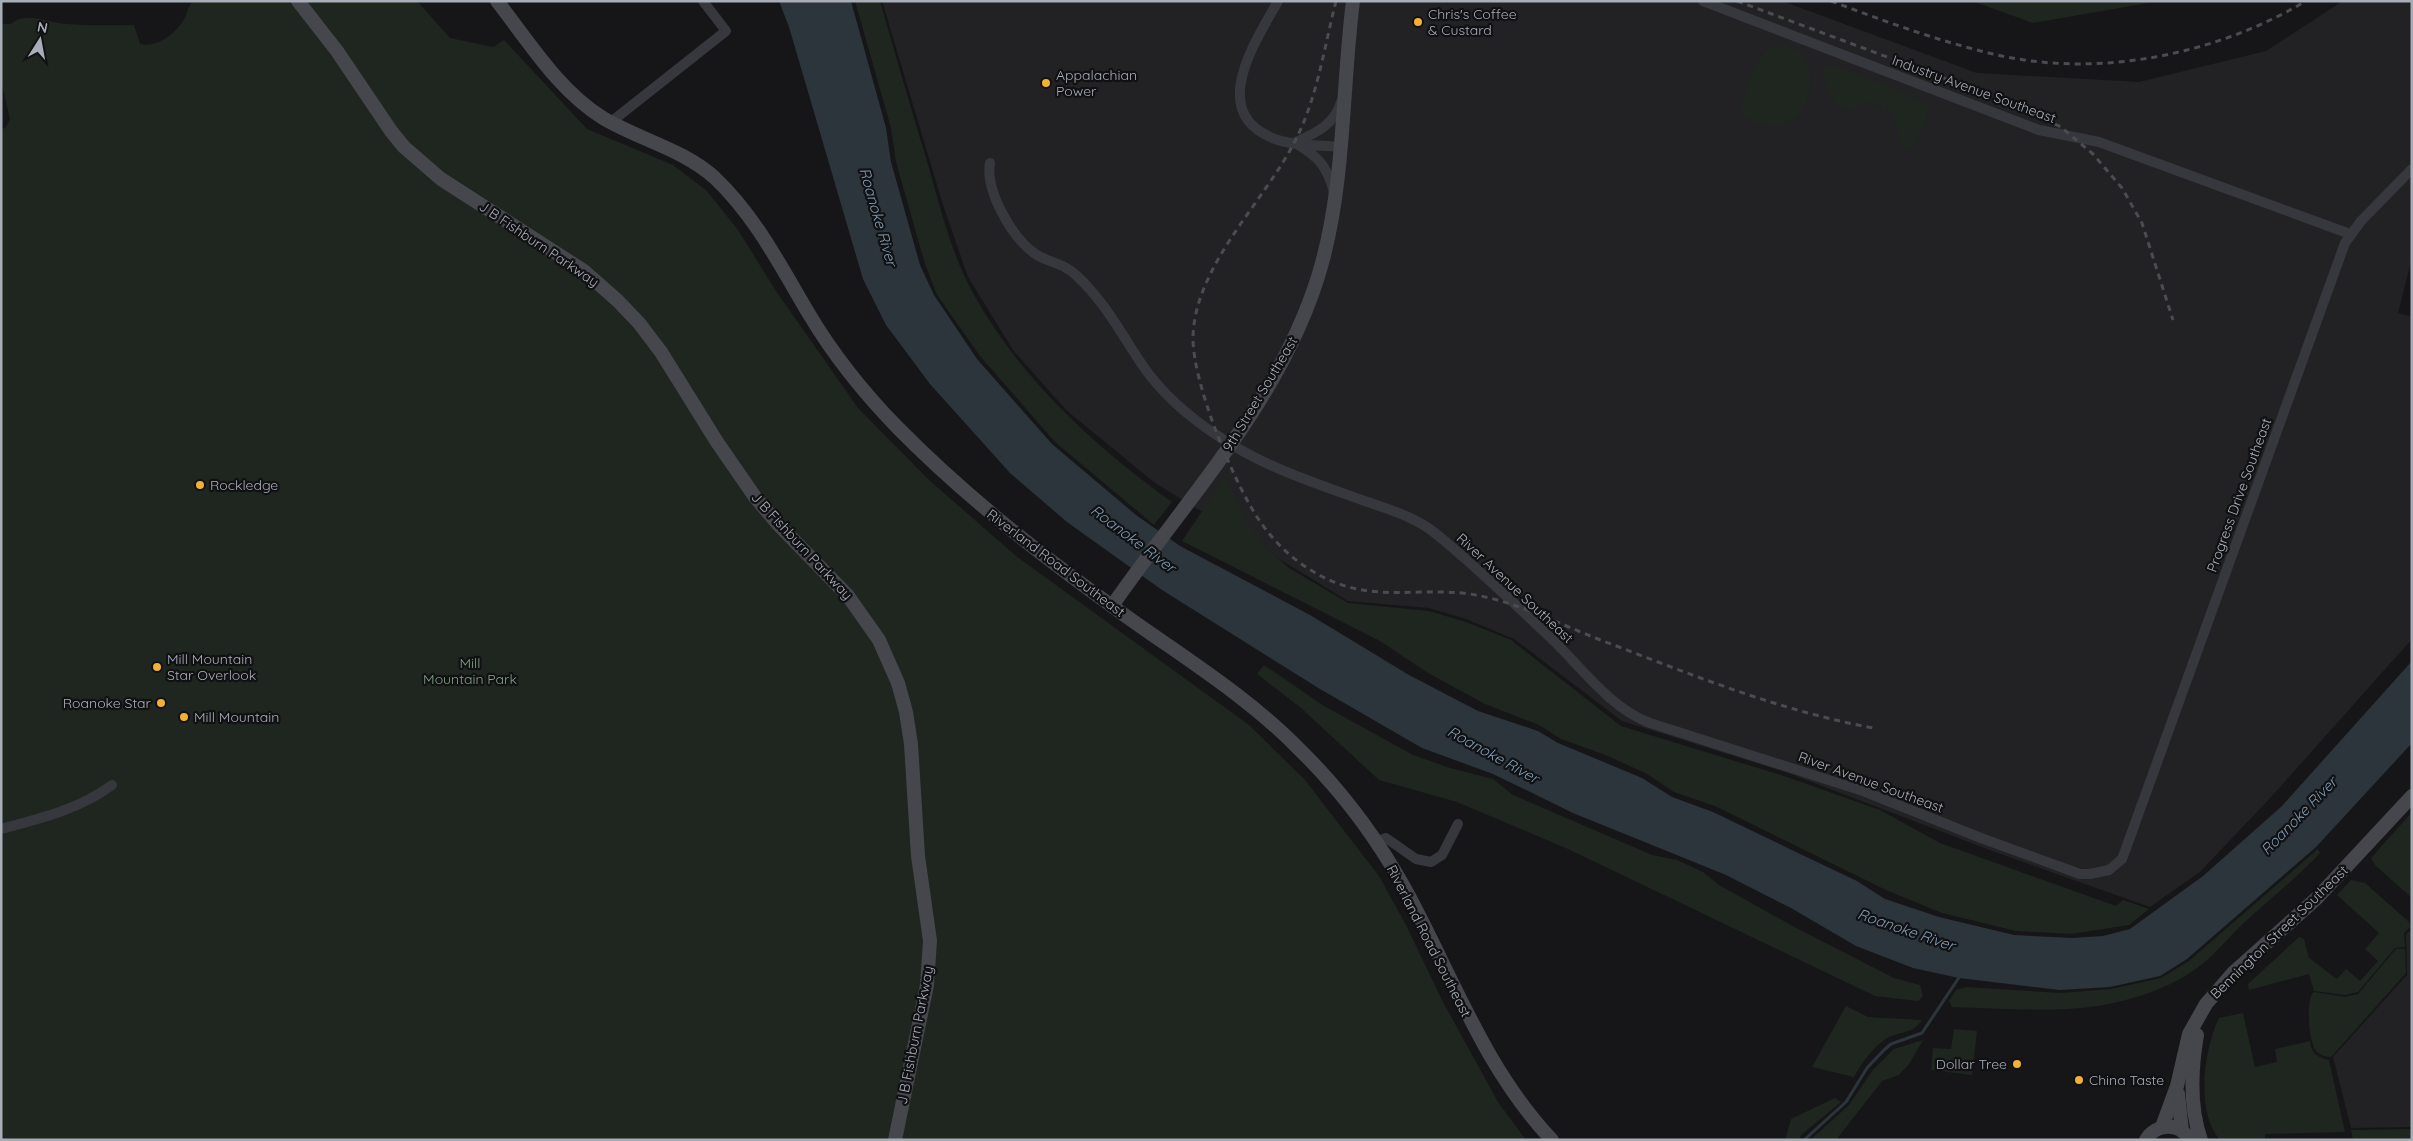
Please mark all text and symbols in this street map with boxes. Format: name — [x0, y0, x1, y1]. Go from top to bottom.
place label: Chris's Coffee & Custard — [1428, 5, 1517, 39]
north arrow — [15, 15, 65, 65]
marker: Chris's Coffee & Custard — [1412, 16, 1424, 28]
text: N — [36, 17, 49, 37]
street label: Industry Avenue Southeast — [1890, 51, 2059, 127]
place label: Appalachian Power — [1056, 66, 1137, 100]
marker: Appalachian Power — [1040, 77, 1052, 89]
water label: Roanoke River — [855, 165, 902, 270]
street label: J B Fishburn Parkway — [476, 197, 602, 291]
street label: 9th Street Southeast — [1219, 333, 1302, 455]
street label: Progress Drive Southeast — [2203, 415, 2275, 575]
place label: Rockledge — [210, 476, 278, 494]
marker: Rockledge — [194, 479, 206, 491]
street label: J B Fishburn Parkway — [747, 488, 857, 604]
water label: Roanoke River — [1087, 500, 1181, 578]
street label: Riverland Road Southeast — [983, 505, 1129, 621]
street label: River Avenue Southeast — [1453, 529, 1577, 647]
place label: Mill Mountain Star Overlook — [167, 650, 256, 684]
park label: Mill Mountain Park — [423, 654, 517, 688]
marker: Mill Mountain Star Overlook — [151, 661, 163, 673]
place label: Roanoke Star — [63, 694, 152, 712]
marker: Roanoke Star — [155, 697, 167, 709]
place label: Mill Mountain — [194, 708, 279, 726]
marker: Mill Mountain — [178, 711, 190, 723]
water label: Roanoke River — [1444, 722, 1544, 789]
street label: River Avenue Southeast — [1796, 747, 1946, 817]
water label: Roanoke River — [2257, 771, 2342, 859]
street label: Bennington Street Southeast — [2206, 861, 2352, 1003]
street label: Riverland Road Southeast — [1383, 862, 1475, 1020]
water label: Roanoke River — [1855, 904, 1959, 956]
street label: J B Fishburn Parkway — [893, 964, 937, 1106]
place label: Dollar Tree — [1936, 1055, 2007, 1073]
marker: Dollar Tree — [2011, 1058, 2023, 1070]
place label: China Taste — [2089, 1071, 2164, 1089]
marker: China Taste — [2073, 1074, 2085, 1086]

